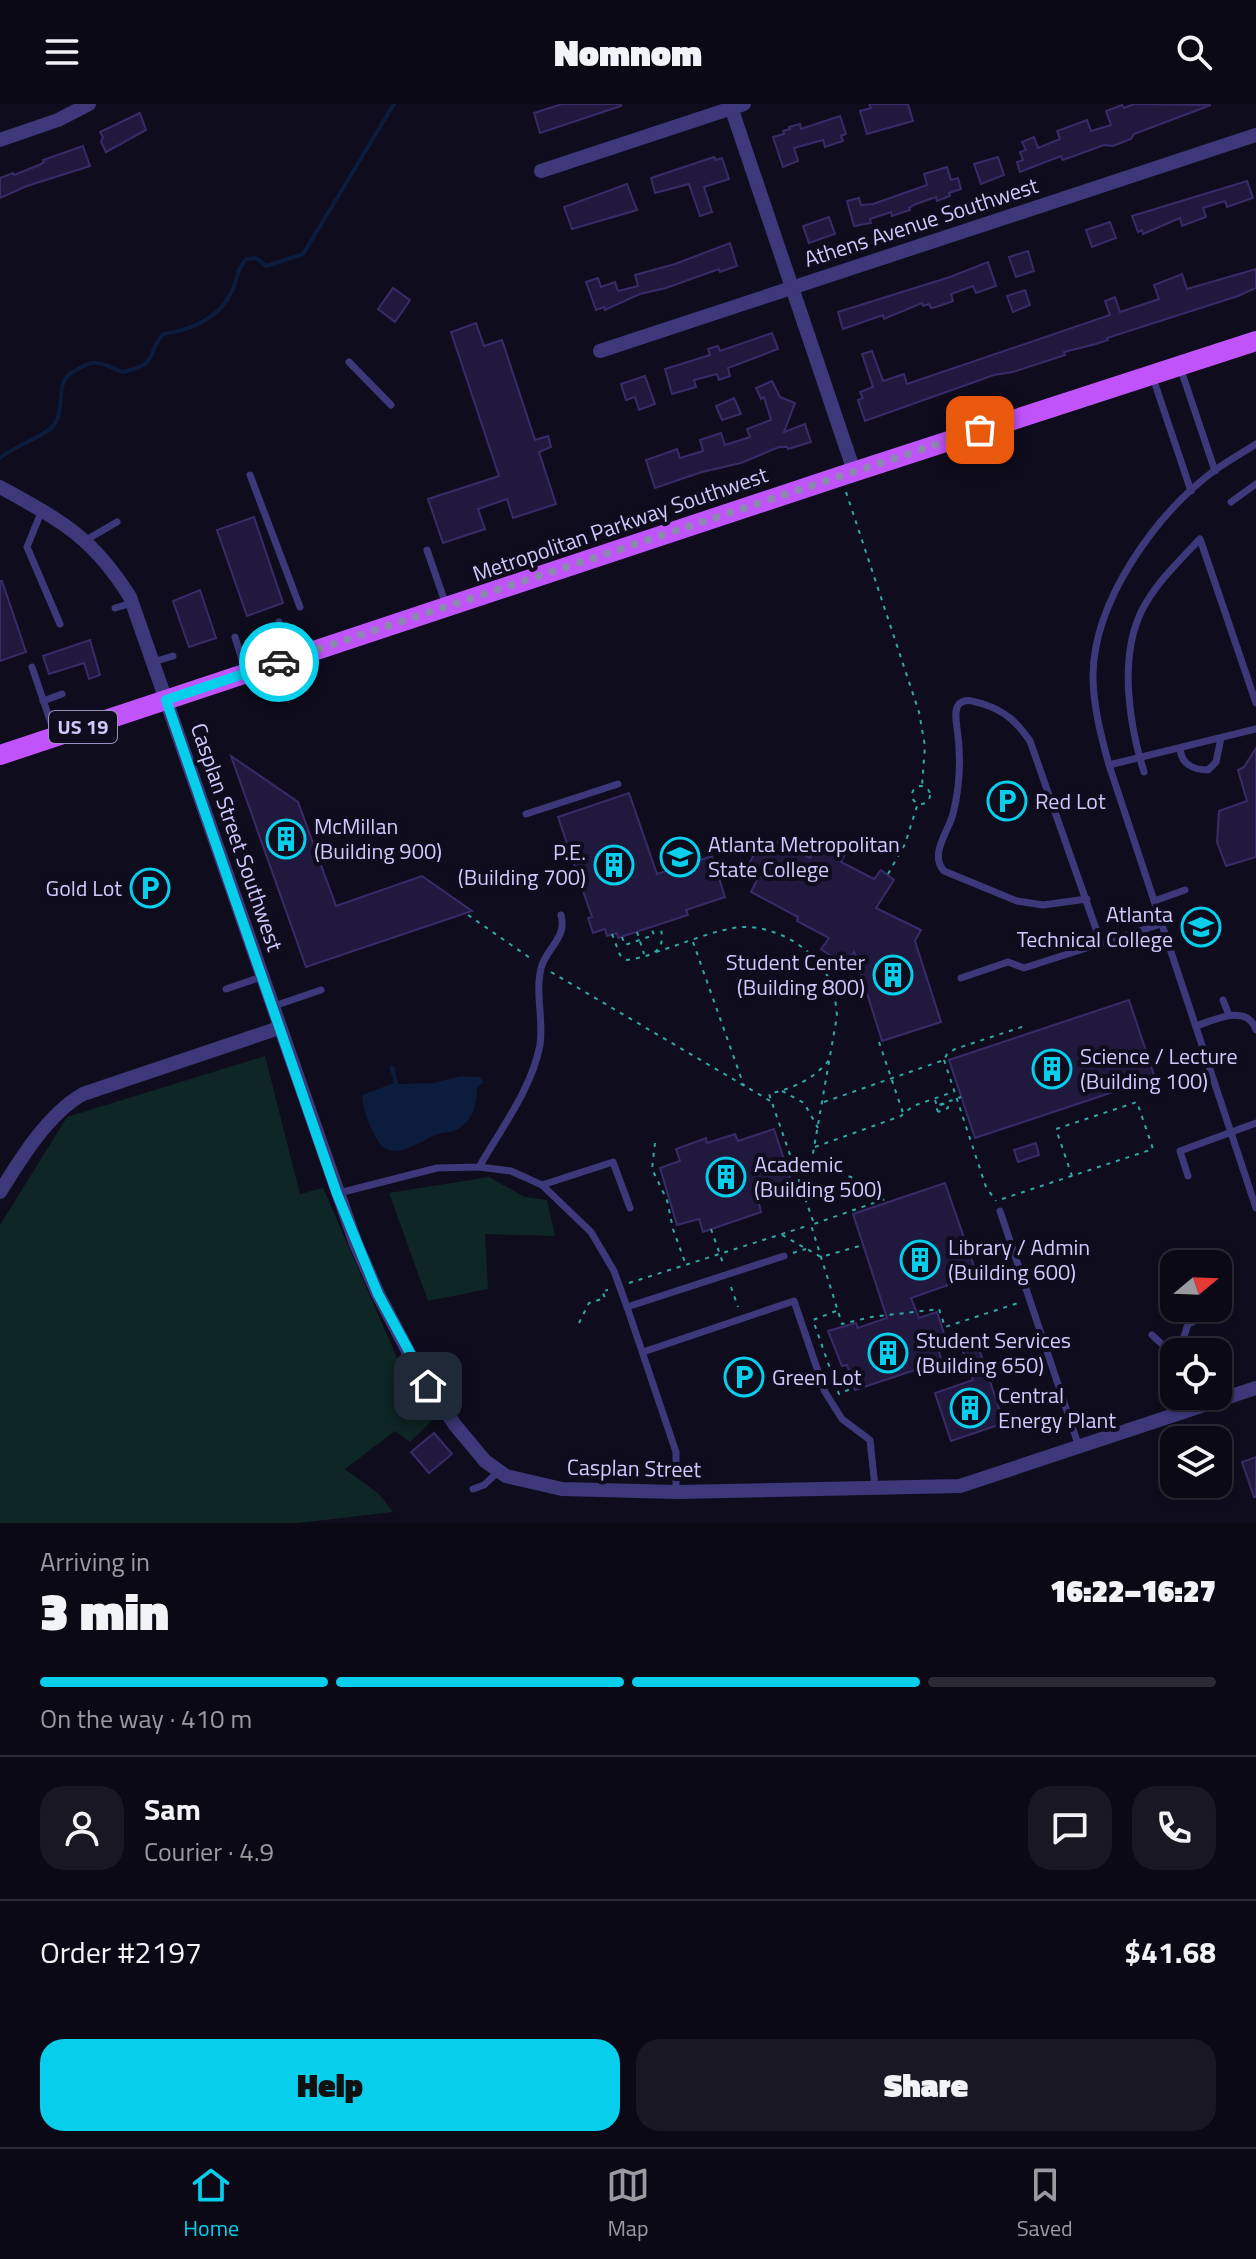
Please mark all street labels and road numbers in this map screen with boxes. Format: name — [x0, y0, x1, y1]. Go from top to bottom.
street label: Athens Avenue Southwest — [800, 168, 1043, 276]
street label: Metropolitan Parkway Southwest — [468, 457, 772, 591]
road number: US 19 — [49, 711, 117, 743]
street label: Casplan Street Southwest — [182, 718, 292, 956]
street label: Casplan Street — [567, 1450, 702, 1486]

